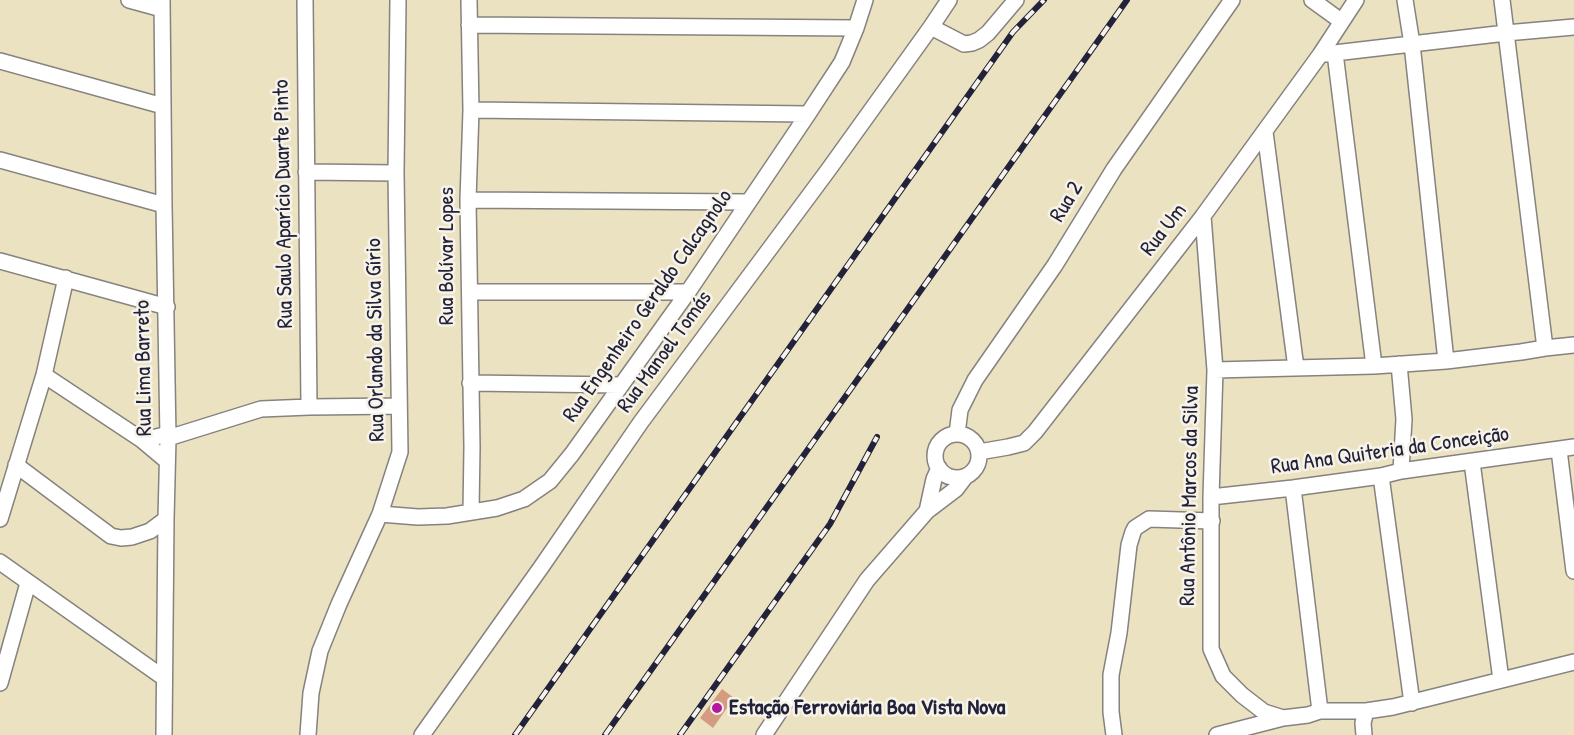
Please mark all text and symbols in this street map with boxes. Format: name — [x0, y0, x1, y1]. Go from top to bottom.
street label: Rua Saulo Aparício Duarte Pinto — [269, 79, 299, 329]
street label: Rua 2 — [1045, 177, 1089, 227]
street label: Rua Engenheiro Geraldo Calcagnolo — [558, 185, 738, 427]
street label: Rua Bolívar Lopes — [434, 187, 460, 325]
street label: Rua Um — [1135, 198, 1193, 262]
street label: Rua Orlando da Silva Gírio — [361, 238, 391, 442]
street label: Rua Manoel Tomás — [612, 286, 718, 418]
street label: Rua Lima Barreto — [130, 300, 158, 436]
street label: Rua Antônio Marcos da Silva — [1175, 386, 1205, 606]
street label: Rua Ana Quiteria da Conceição — [1269, 421, 1511, 481]
place label: Estação Ferroviária Boa Vista Nova — [729, 695, 1005, 721]
marker: Estação Ferroviária Boa Vista Nova — [710, 701, 724, 715]

